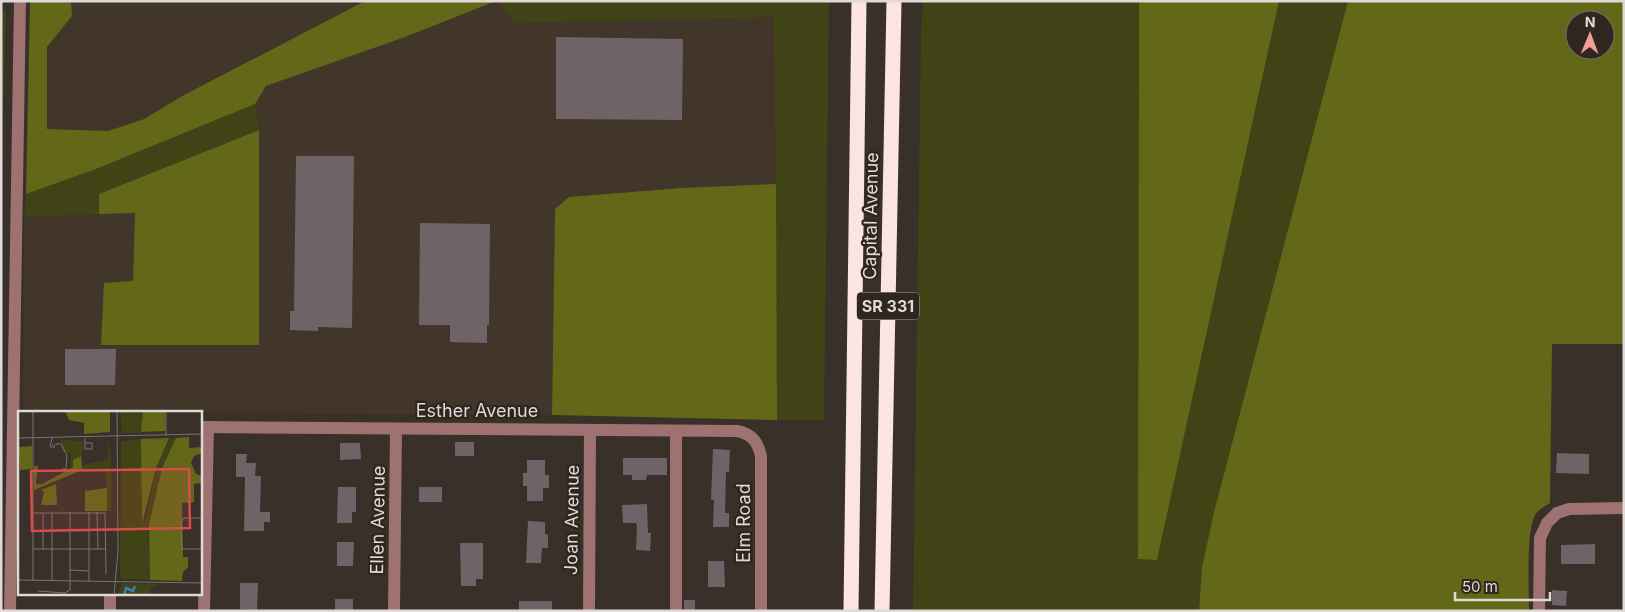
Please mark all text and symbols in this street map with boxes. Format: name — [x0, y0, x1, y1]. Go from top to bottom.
north arrow — [1565, 10, 1615, 60]
text: N — [1585, 13, 1596, 30]
street label: Capital Avenue — [859, 152, 882, 280]
road number: SR 331 — [857, 292, 919, 320]
street label: Esther Avenue — [416, 400, 538, 421]
inset map — [18, 411, 201, 594]
street label: Ellen Avenue — [366, 465, 389, 575]
street label: Joan Avenue — [560, 465, 583, 575]
street label: Elm Road — [733, 483, 754, 563]
scale bar — [1455, 570, 1550, 602]
text: 50 m — [1462, 577, 1498, 596]

